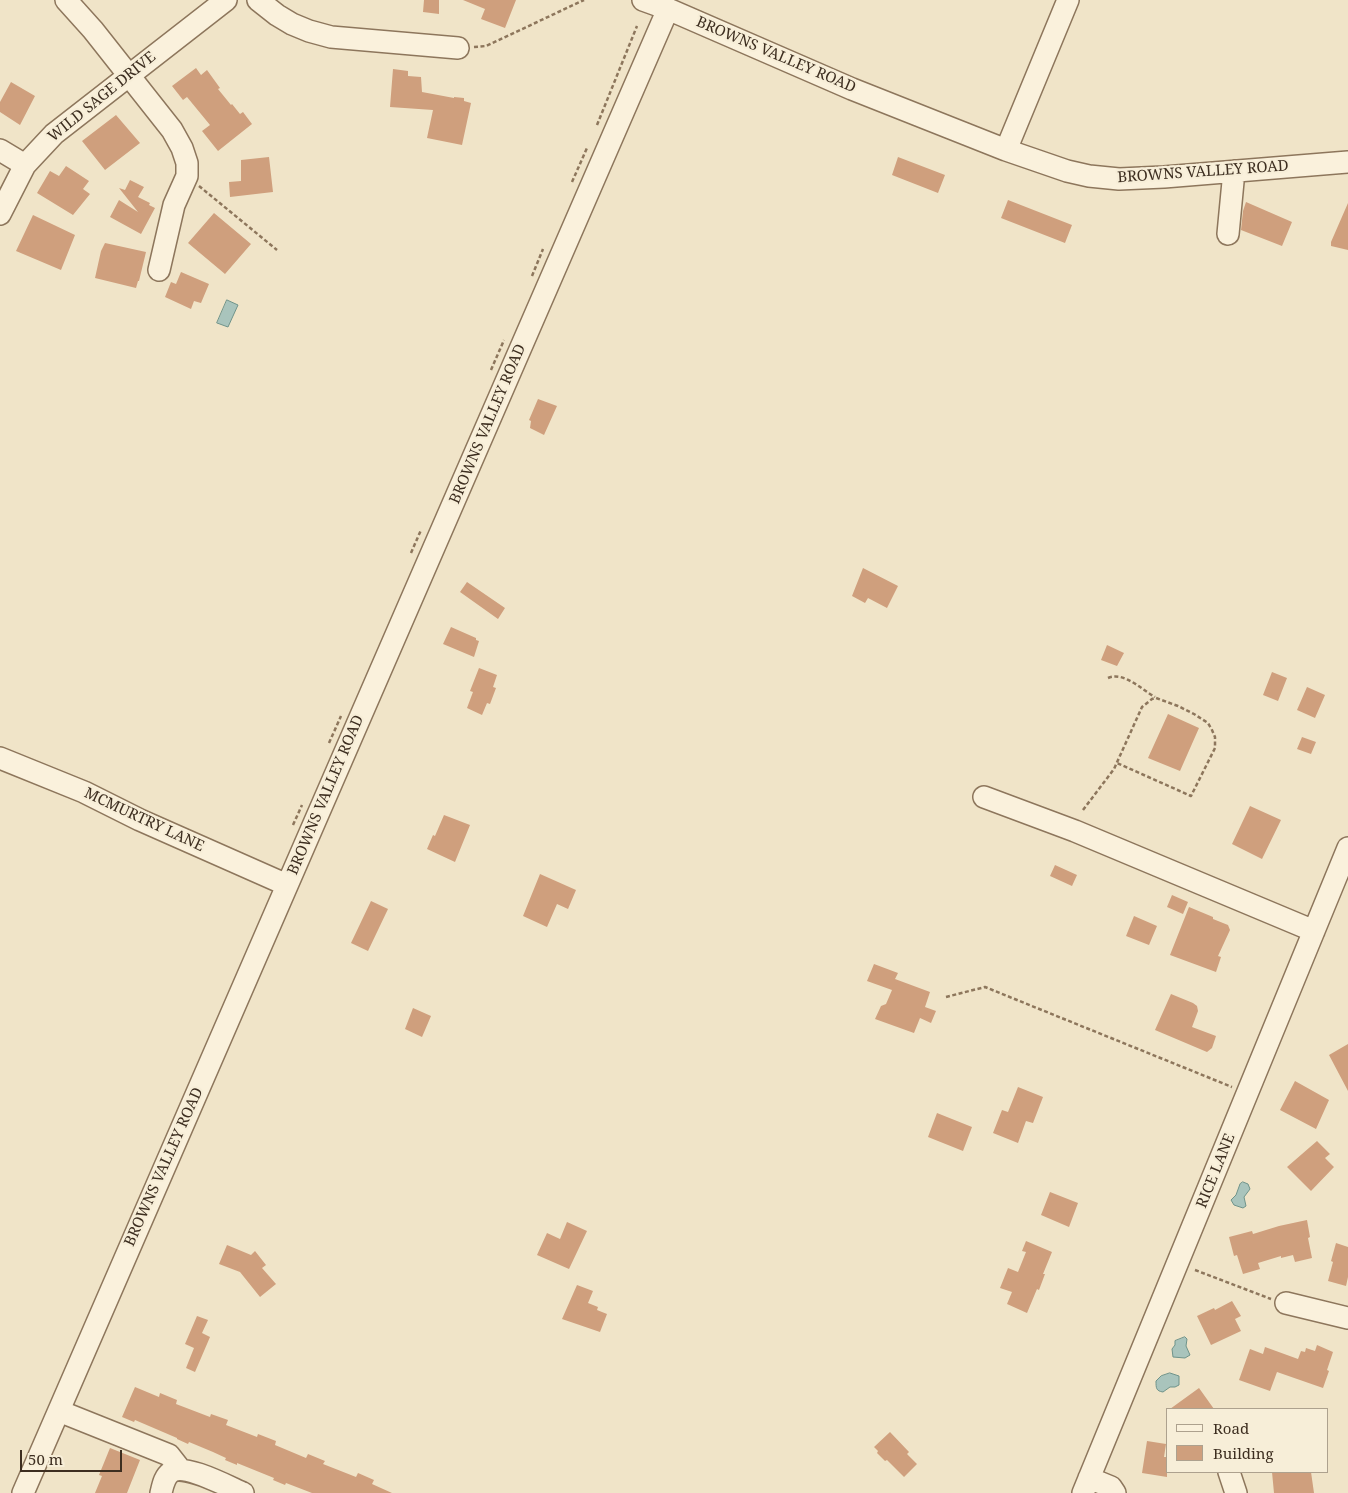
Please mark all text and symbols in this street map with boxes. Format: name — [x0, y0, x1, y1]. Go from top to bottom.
street label: BROWNS VALLEY ROAD — [693, 13, 859, 97]
street label: WILD SAGE DRIVE — [45, 48, 159, 146]
street label: BROWNS VALLEY ROAD — [1117, 157, 1289, 187]
street label: BROWNS VALLEY ROAD — [446, 341, 530, 507]
street label: BROWNS VALLEY ROAD — [284, 712, 368, 878]
street label: MCMURTRY LANE — [81, 784, 207, 856]
street label: BROWNS VALLEY ROAD — [121, 1085, 207, 1249]
street label: RICE LANE — [1193, 1131, 1239, 1211]
legend — [1166, 1408, 1328, 1473]
text: Road — [1213, 1418, 1249, 1438]
scale bar — [22, 1440, 125, 1472]
text: Building — [1213, 1443, 1274, 1463]
text: 50 m — [28, 1449, 63, 1469]

